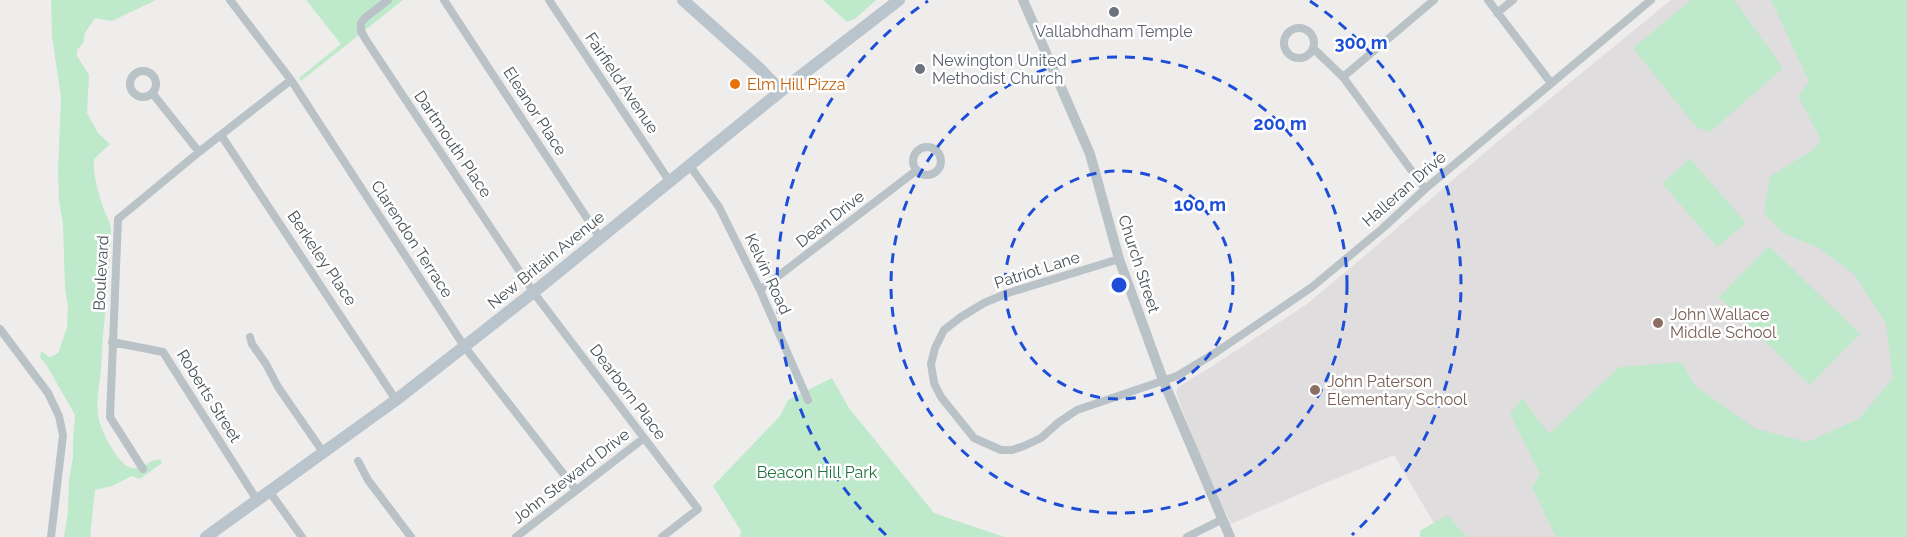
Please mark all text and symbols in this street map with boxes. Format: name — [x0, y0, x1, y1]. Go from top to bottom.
marker: Vallabhdham Temple — [1107, 5, 1121, 19]
place label: Vallabhdham Temple — [1035, 22, 1193, 41]
street label: Fairfield Avenue — [581, 29, 663, 137]
text: 300 m — [1334, 32, 1388, 53]
place label: Newington United Methodist Church — [932, 51, 1067, 88]
marker: Newington United Methodist Church — [913, 62, 927, 76]
street label: Eleanor Place — [499, 63, 571, 159]
place label: Elm Hill Pizza — [747, 75, 845, 94]
marker: Elm Hill Pizza — [728, 77, 742, 91]
street label: Dartmouth Place — [410, 87, 496, 201]
text: 200 m — [1253, 113, 1307, 134]
street label: Halleran Drive — [1358, 148, 1450, 230]
street label: Clarendon Terrace — [367, 177, 457, 301]
street label: Dean Drive — [792, 187, 868, 251]
text: 100 m — [1174, 194, 1226, 215]
street label: Berkeley Place — [283, 207, 361, 309]
street label: New Britain Avenue — [484, 207, 608, 313]
street label: Church Street — [1114, 213, 1164, 316]
street label: Kelvin Road — [741, 231, 795, 318]
street label: Boulevard — [90, 235, 112, 311]
street label: Patriot Lane — [992, 247, 1082, 293]
centre of rings — [1109, 275, 1129, 295]
place label: John Wallace Middle School — [1670, 305, 1777, 342]
marker: John Wallace Middle School — [1651, 316, 1665, 330]
street label: Dearborn Place — [586, 340, 670, 444]
street label: Roberts Street — [173, 346, 246, 447]
place label: John Paterson Elementary School — [1327, 372, 1468, 409]
marker: John Paterson Elementary School — [1308, 383, 1322, 397]
street label: John Steward Drive — [509, 425, 633, 527]
park label: Beacon Hill Park — [757, 463, 878, 482]

